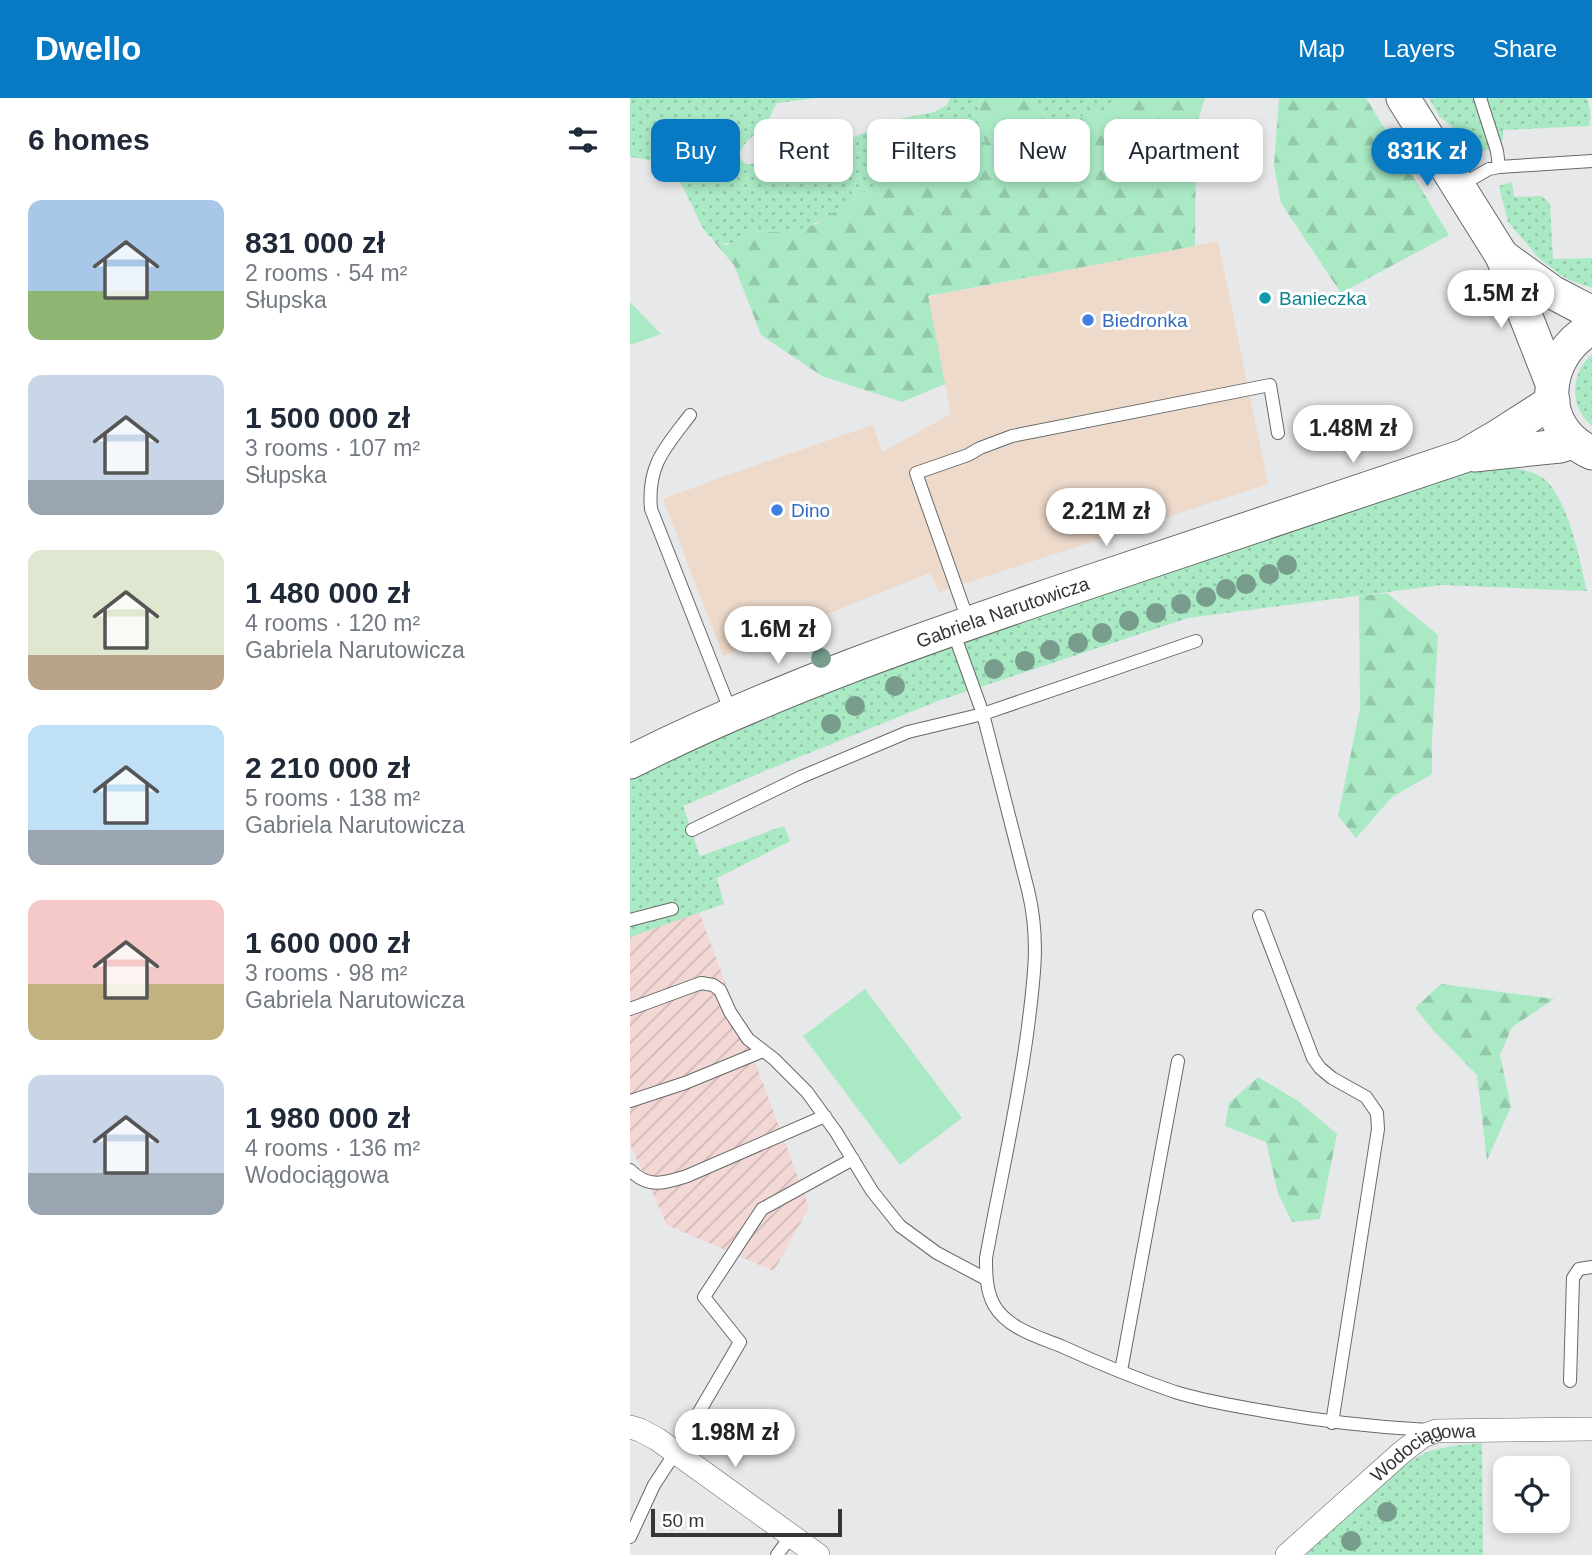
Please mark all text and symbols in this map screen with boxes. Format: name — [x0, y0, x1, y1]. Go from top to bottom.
text: Dwello — [35, 30, 141, 67]
text: Map — [1298, 35, 1345, 62]
text: Layers — [1383, 35, 1455, 62]
text: Share — [1493, 35, 1557, 62]
chip: Buy — [651, 119, 740, 182]
chip: Rent — [754, 119, 853, 182]
chip: Filters — [867, 119, 980, 182]
chip: New — [994, 119, 1090, 182]
chip: Apartment — [1104, 119, 1263, 182]
icon: filters — [564, 121, 602, 159]
text: 6 homes — [28, 123, 150, 156]
pin: 831K zł — [1362, 129, 1492, 188]
text: 831K zł — [1387, 138, 1467, 164]
text: 831 000 zł — [245, 226, 385, 259]
icon: home — [84, 228, 168, 312]
text: 2 rooms · 54 m² — [245, 260, 407, 286]
pin: 1.5M zł — [1436, 271, 1566, 330]
text: 1.5M zł — [1463, 280, 1539, 306]
text: Słupska — [245, 287, 327, 313]
place label: Banieczka — [1279, 288, 1367, 309]
marker: Banieczka — [1257, 290, 1273, 306]
place label: Biedronka — [1102, 310, 1188, 331]
marker: Biedronka — [1080, 312, 1096, 328]
text: 1 500 000 zł — [245, 401, 410, 434]
icon: home — [84, 403, 168, 487]
pin: 1.48M zł — [1281, 406, 1425, 465]
text: 1.48M zł — [1309, 415, 1397, 441]
text: 3 rooms · 107 m² — [245, 435, 420, 461]
text: Słupska — [245, 462, 327, 488]
pin: 2.21M zł — [1034, 489, 1178, 548]
text: 2.21M zł — [1062, 498, 1150, 524]
place label: Dino — [791, 500, 830, 521]
marker: Dino — [769, 502, 785, 518]
street label: Gabriela Narutowicza — [913, 572, 1092, 651]
text: 1 480 000 zł — [245, 576, 410, 609]
icon: home — [84, 578, 168, 662]
pin: 1.6M zł — [713, 606, 843, 666]
text: 4 rooms · 120 m² — [245, 610, 420, 636]
text: 1.6M zł — [740, 616, 816, 642]
text: Gabriela Narutowicza — [245, 637, 465, 663]
text: 2 210 000 zł — [245, 751, 410, 784]
icon: home — [84, 753, 168, 837]
text: 5 rooms · 138 m² — [245, 785, 420, 811]
text: Gabriela Narutowicza — [245, 812, 465, 838]
text: 1 600 000 zł — [245, 926, 410, 959]
icon: home — [84, 928, 168, 1012]
text: 3 rooms · 98 m² — [245, 960, 407, 986]
text: Gabriela Narutowicza — [245, 987, 465, 1013]
text: 1 980 000 zł — [245, 1101, 410, 1134]
icon: home — [84, 1103, 168, 1187]
text: 4 rooms · 136 m² — [245, 1135, 420, 1161]
text: Wodociągowa — [245, 1162, 389, 1188]
pin: 1.98M zł — [663, 1410, 807, 1469]
text: 1.98M zł — [691, 1419, 779, 1445]
street label: Wodociągowa — [1366, 1419, 1476, 1486]
map controls — [1493, 1456, 1570, 1533]
button: locate — [1493, 1456, 1570, 1533]
scale bar — [651, 1506, 842, 1538]
text: 50 m — [662, 1510, 704, 1531]

